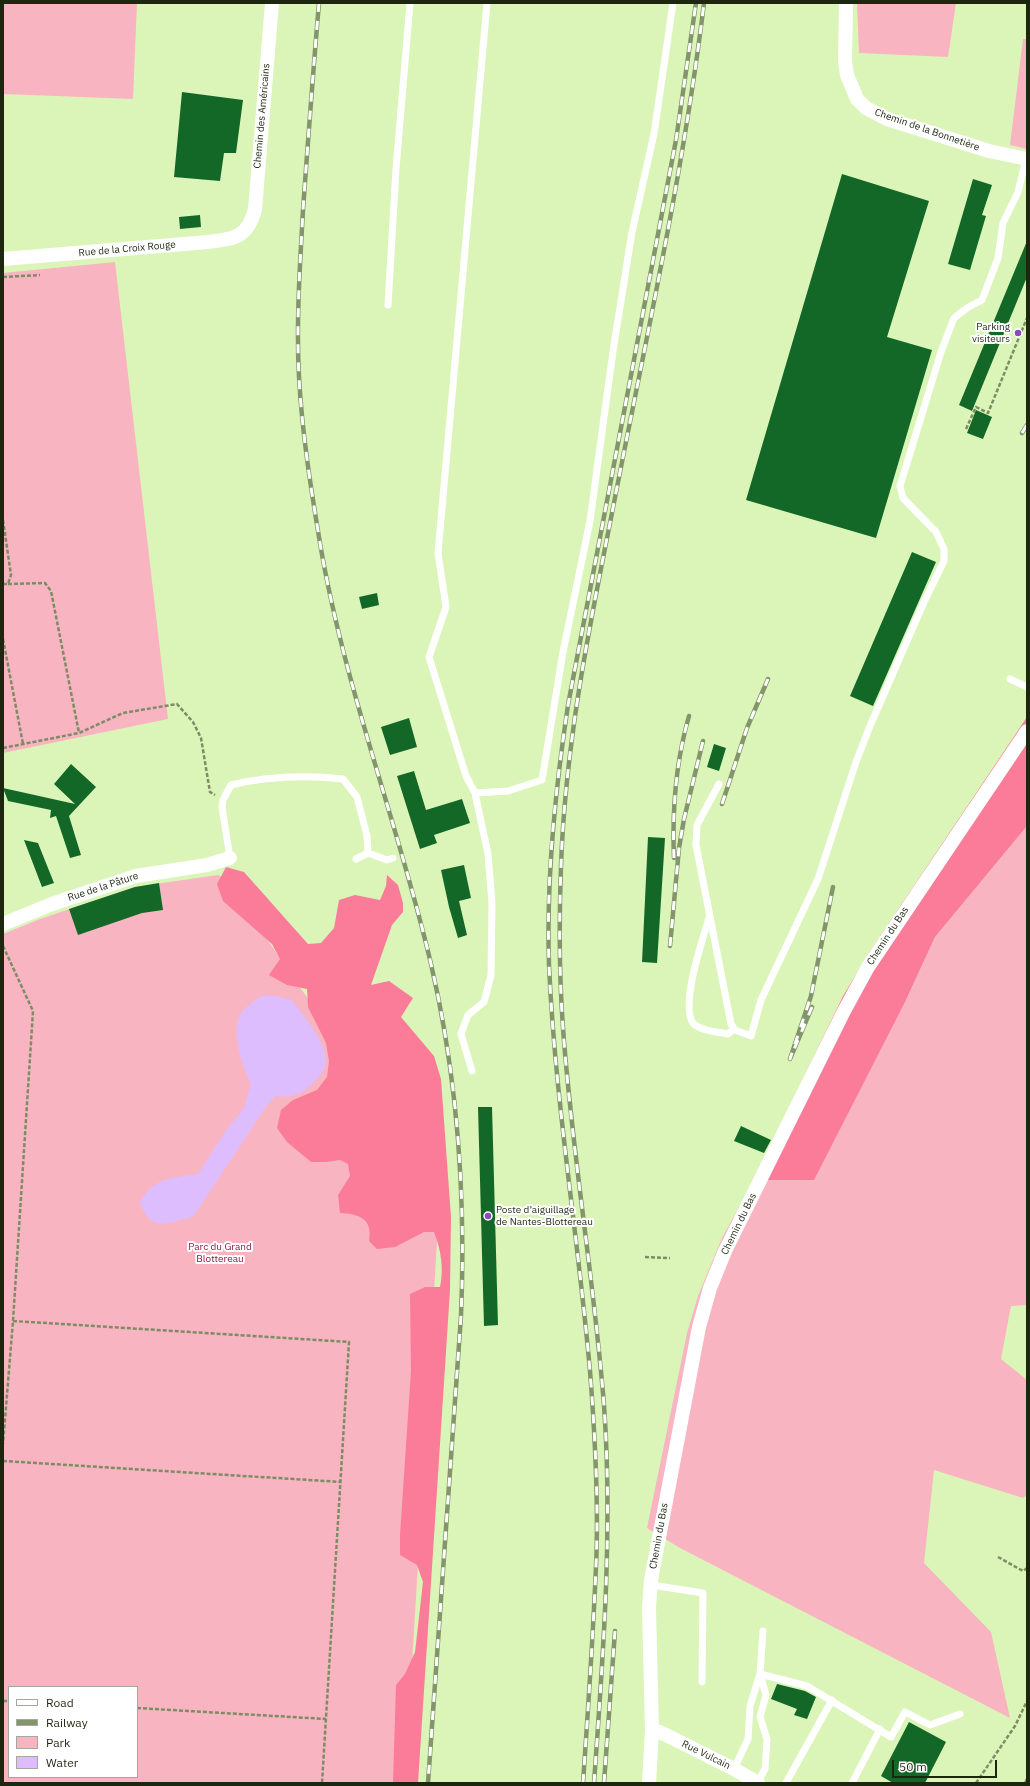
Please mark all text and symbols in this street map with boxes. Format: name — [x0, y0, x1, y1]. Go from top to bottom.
street label: Chemin des Américains — [251, 63, 273, 169]
street label: Chemin de la Bonnetière — [873, 106, 981, 154]
street label: Rue de la Croix Rouge — [78, 239, 176, 259]
place label: Parking visiteurs — [972, 321, 1010, 344]
marker: Parking visiteurs — [1013, 328, 1023, 338]
street label: Rue de la Pâture — [66, 870, 140, 904]
street label: Chemin du Bas — [865, 905, 911, 967]
street label: Chemin du Bas — [719, 1191, 759, 1257]
place label: Poste d’aiguillage de Nantes-Blottereau — [496, 1204, 593, 1228]
marker: Poste d’aiguillage de Nantes-Blottereau — [483, 1211, 493, 1221]
park label: Parc du Grand Blottereau — [188, 1241, 252, 1264]
street label: Chemin du Bas — [647, 1502, 671, 1570]
legend — [8, 1686, 138, 1778]
text: Road — [46, 1695, 74, 1710]
text: Railway — [46, 1715, 88, 1730]
text: Park — [46, 1735, 70, 1750]
street label: Rue Vulcain — [680, 1738, 732, 1772]
scale bar — [894, 1752, 999, 1778]
text: Water — [46, 1755, 78, 1770]
text: 50 m — [899, 1759, 927, 1774]

